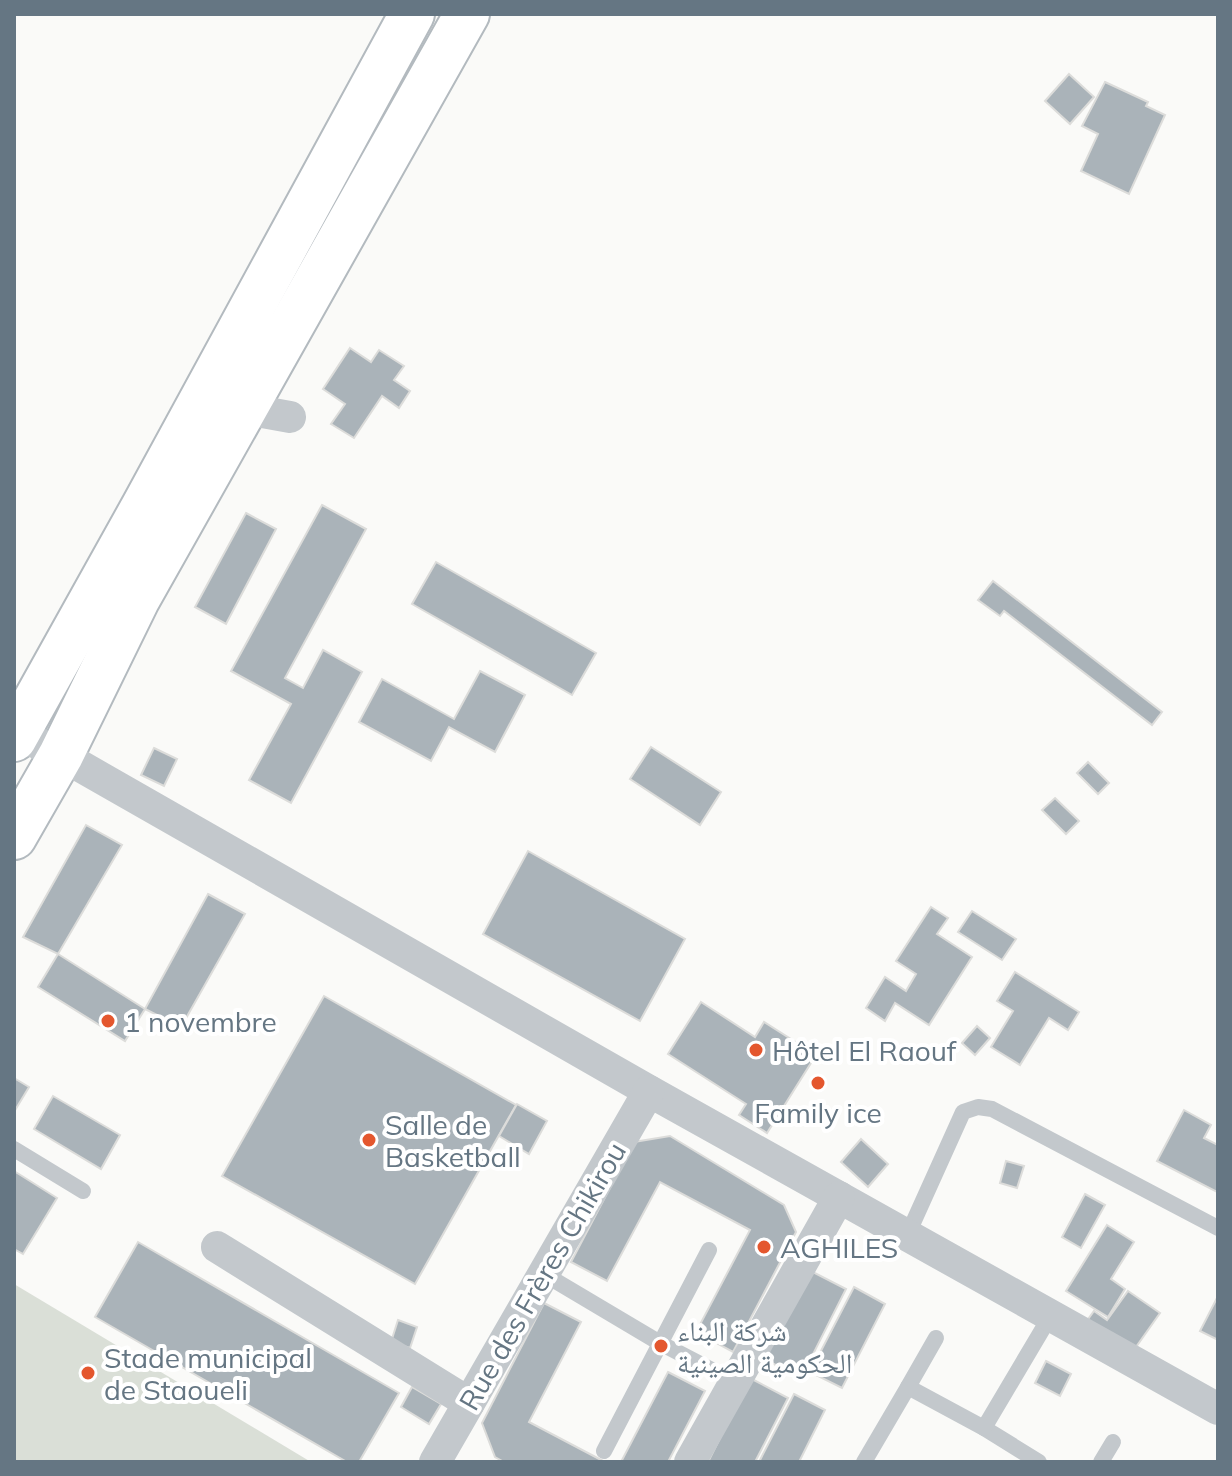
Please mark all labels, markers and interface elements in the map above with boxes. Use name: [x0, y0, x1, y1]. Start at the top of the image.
place label: 1 novembre: [124, 1004, 277, 1039]
marker: 1 novembre: [99, 1012, 117, 1030]
place label: Hôtel El Raouf: [772, 1033, 957, 1068]
marker: Hôtel El Raouf: [747, 1041, 765, 1059]
marker: Family ice: [809, 1074, 827, 1092]
place label: Family ice: [754, 1095, 882, 1130]
place label: Salle de Basketball: [385, 1107, 521, 1174]
marker: Salle de Basketball: [360, 1131, 378, 1149]
street label: Rue des Frères Chikirou: [451, 1136, 633, 1416]
place label: AGHILES: [780, 1230, 898, 1265]
marker: AGHILES: [755, 1238, 773, 1256]
place label: شركة البناء الحكومية الصينية: [677, 1313, 852, 1380]
marker: شركة البناء الحكومية الصينية: [652, 1337, 670, 1355]
place label: Stade municipal de Staoueli: [104, 1340, 312, 1407]
marker: Stade municipal de Staoueli: [79, 1364, 97, 1382]

